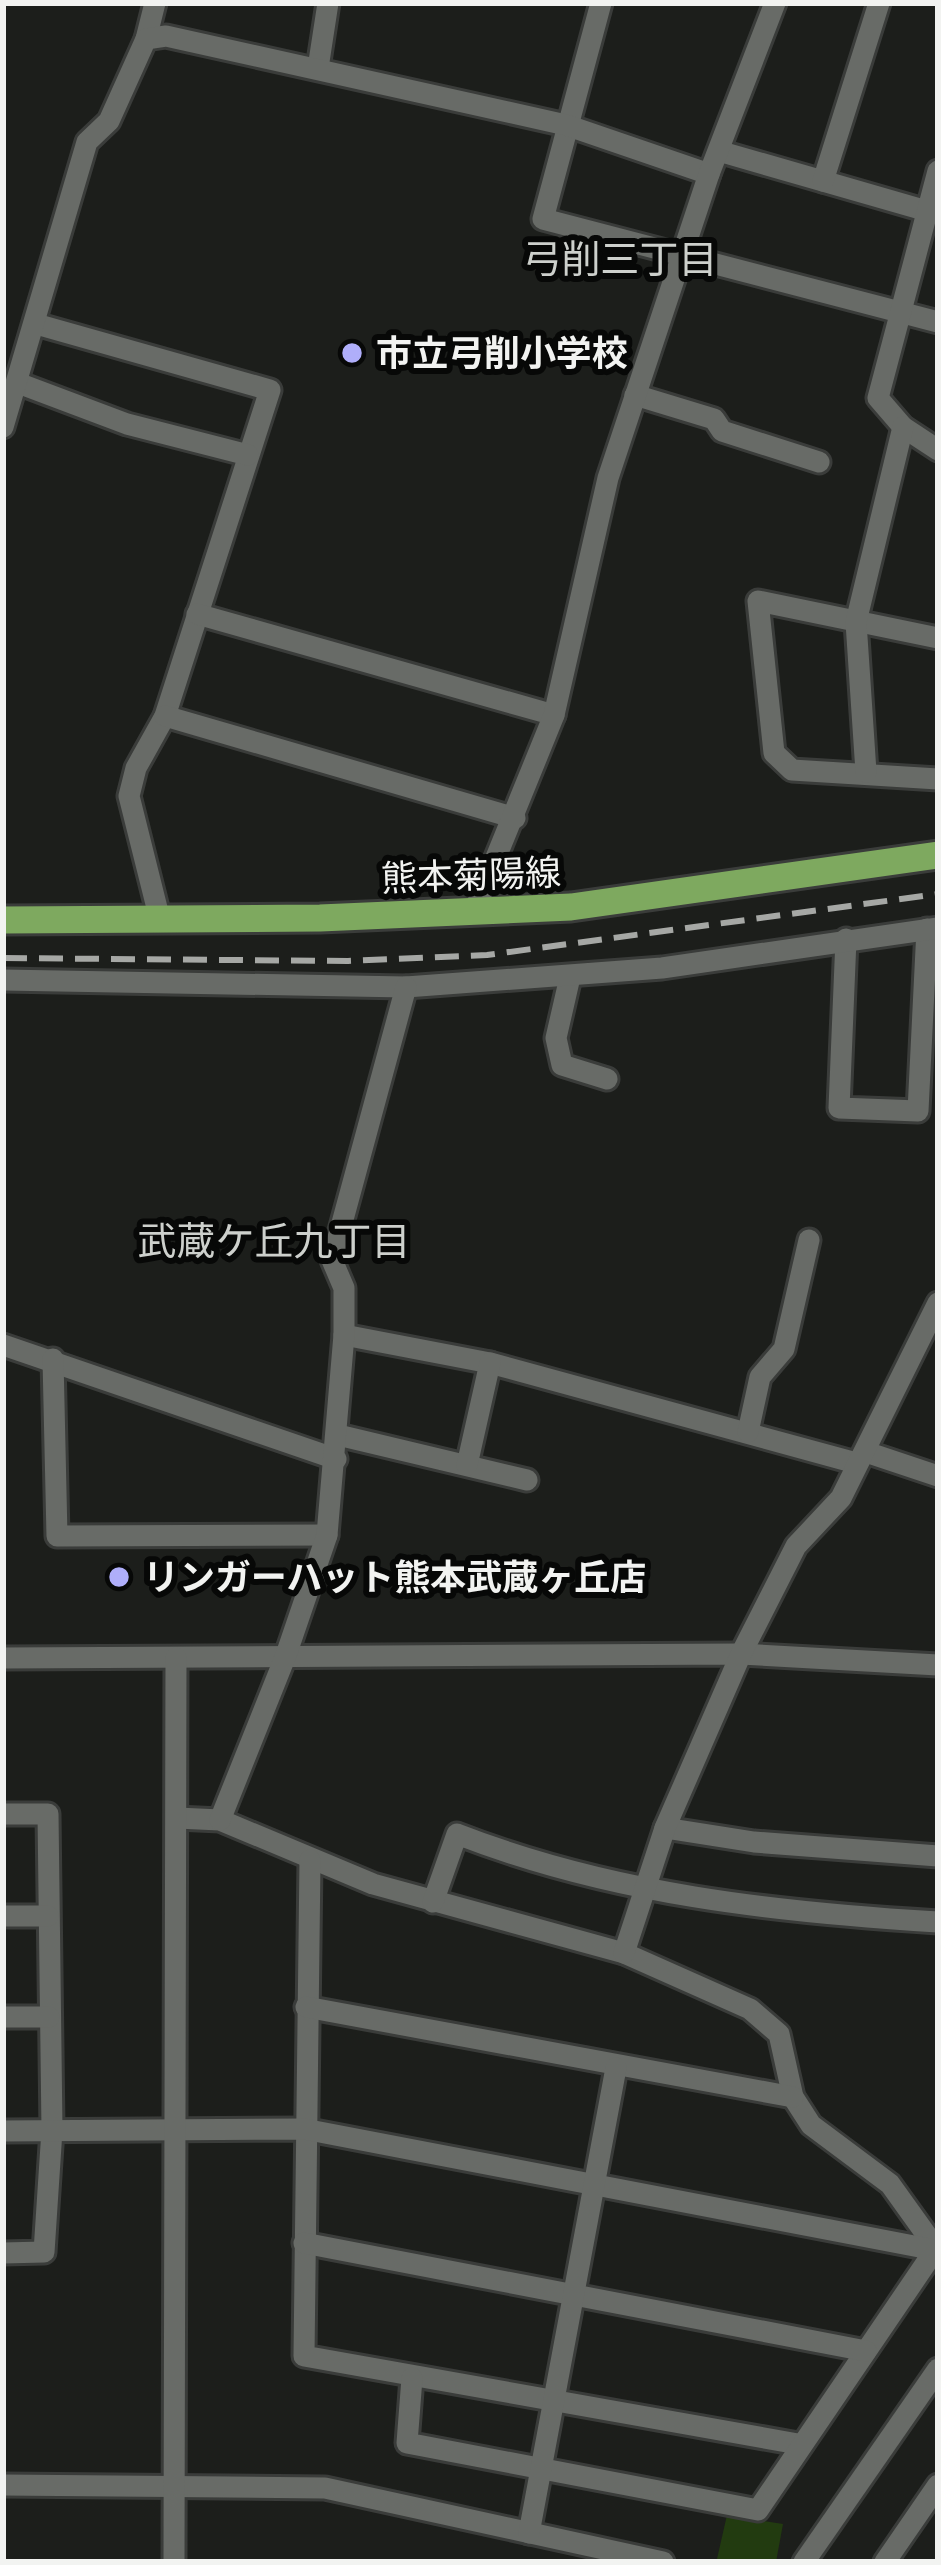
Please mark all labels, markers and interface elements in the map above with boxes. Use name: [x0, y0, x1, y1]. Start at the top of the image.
district label: 弓削三丁目: [522, 235, 718, 282]
place label: 市立弓削小学校: [376, 331, 628, 374]
marker: 市立弓削小学校: [339, 340, 365, 366]
street label: 熊本菊陽線: [380, 850, 562, 899]
district label: 武蔵ケ丘九丁目: [137, 1217, 411, 1264]
place label: リンガーハット熊本武蔵ヶ丘店: [143, 1555, 646, 1598]
marker: リンガーハット熊本武蔵ヶ丘店: [106, 1564, 132, 1590]

